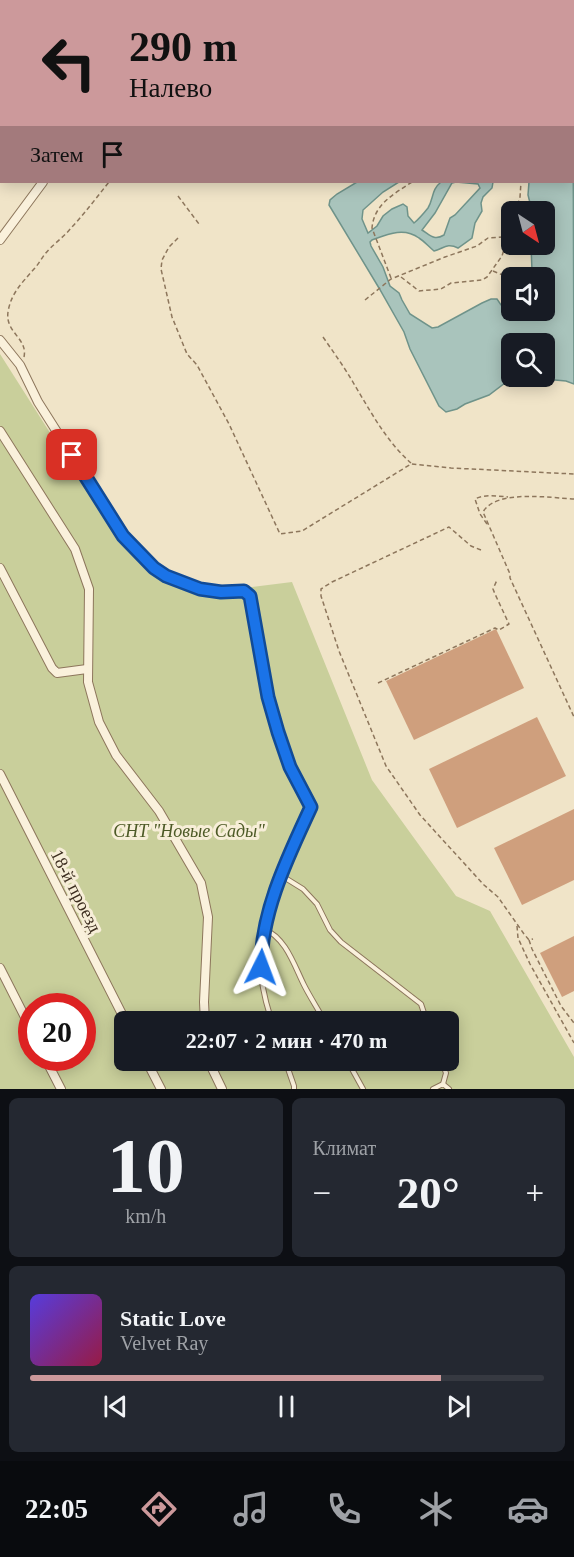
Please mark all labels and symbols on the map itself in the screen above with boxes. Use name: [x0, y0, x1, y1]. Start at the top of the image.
north arrow: [501, 201, 555, 255]
pin: [46, 429, 97, 480]
park label: СНТ "Новые Сады": [113, 821, 265, 841]
street label: 18-й проезд: [47, 846, 105, 936]
position arrow: [229, 935, 293, 999]
speed limit sign: 20: [18, 993, 96, 1071]

